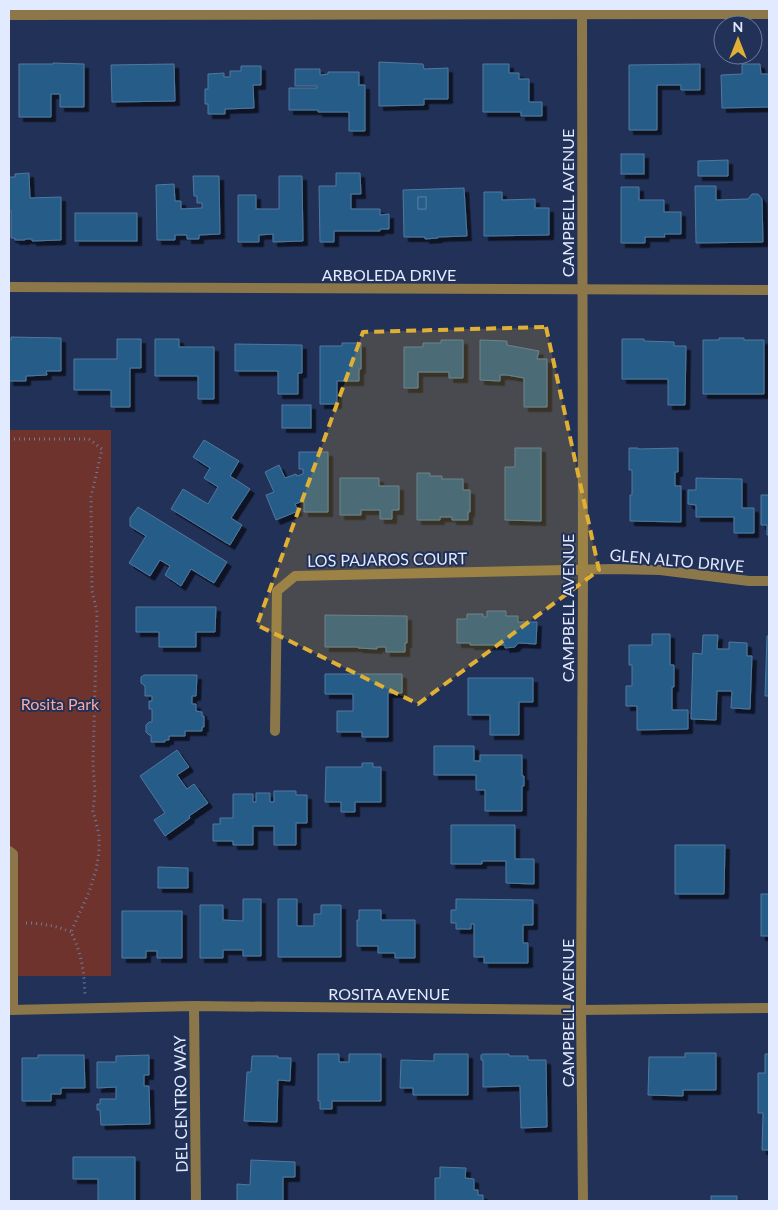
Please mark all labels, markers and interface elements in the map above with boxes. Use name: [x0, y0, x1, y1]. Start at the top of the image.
north arrow: [713, 15, 763, 65]
text: N: [733, 18, 743, 35]
street label: CAMPBELL AVENUE: [558, 129, 577, 277]
street label: ARBOLEDA DRIVE: [322, 265, 456, 284]
street label: CAMPBELL AVENUE: [558, 534, 577, 682]
street label: GLEN ALTO DRIVE: [609, 545, 745, 575]
street label: LOS PAJAROS COURT: [307, 548, 468, 570]
park label: Rosita Park: [21, 694, 100, 713]
street label: CAMPBELL AVENUE: [558, 939, 577, 1087]
street label: ROSITA AVENUE: [328, 984, 450, 1003]
street label: DEL CENTRO WAY: [169, 1035, 191, 1173]

